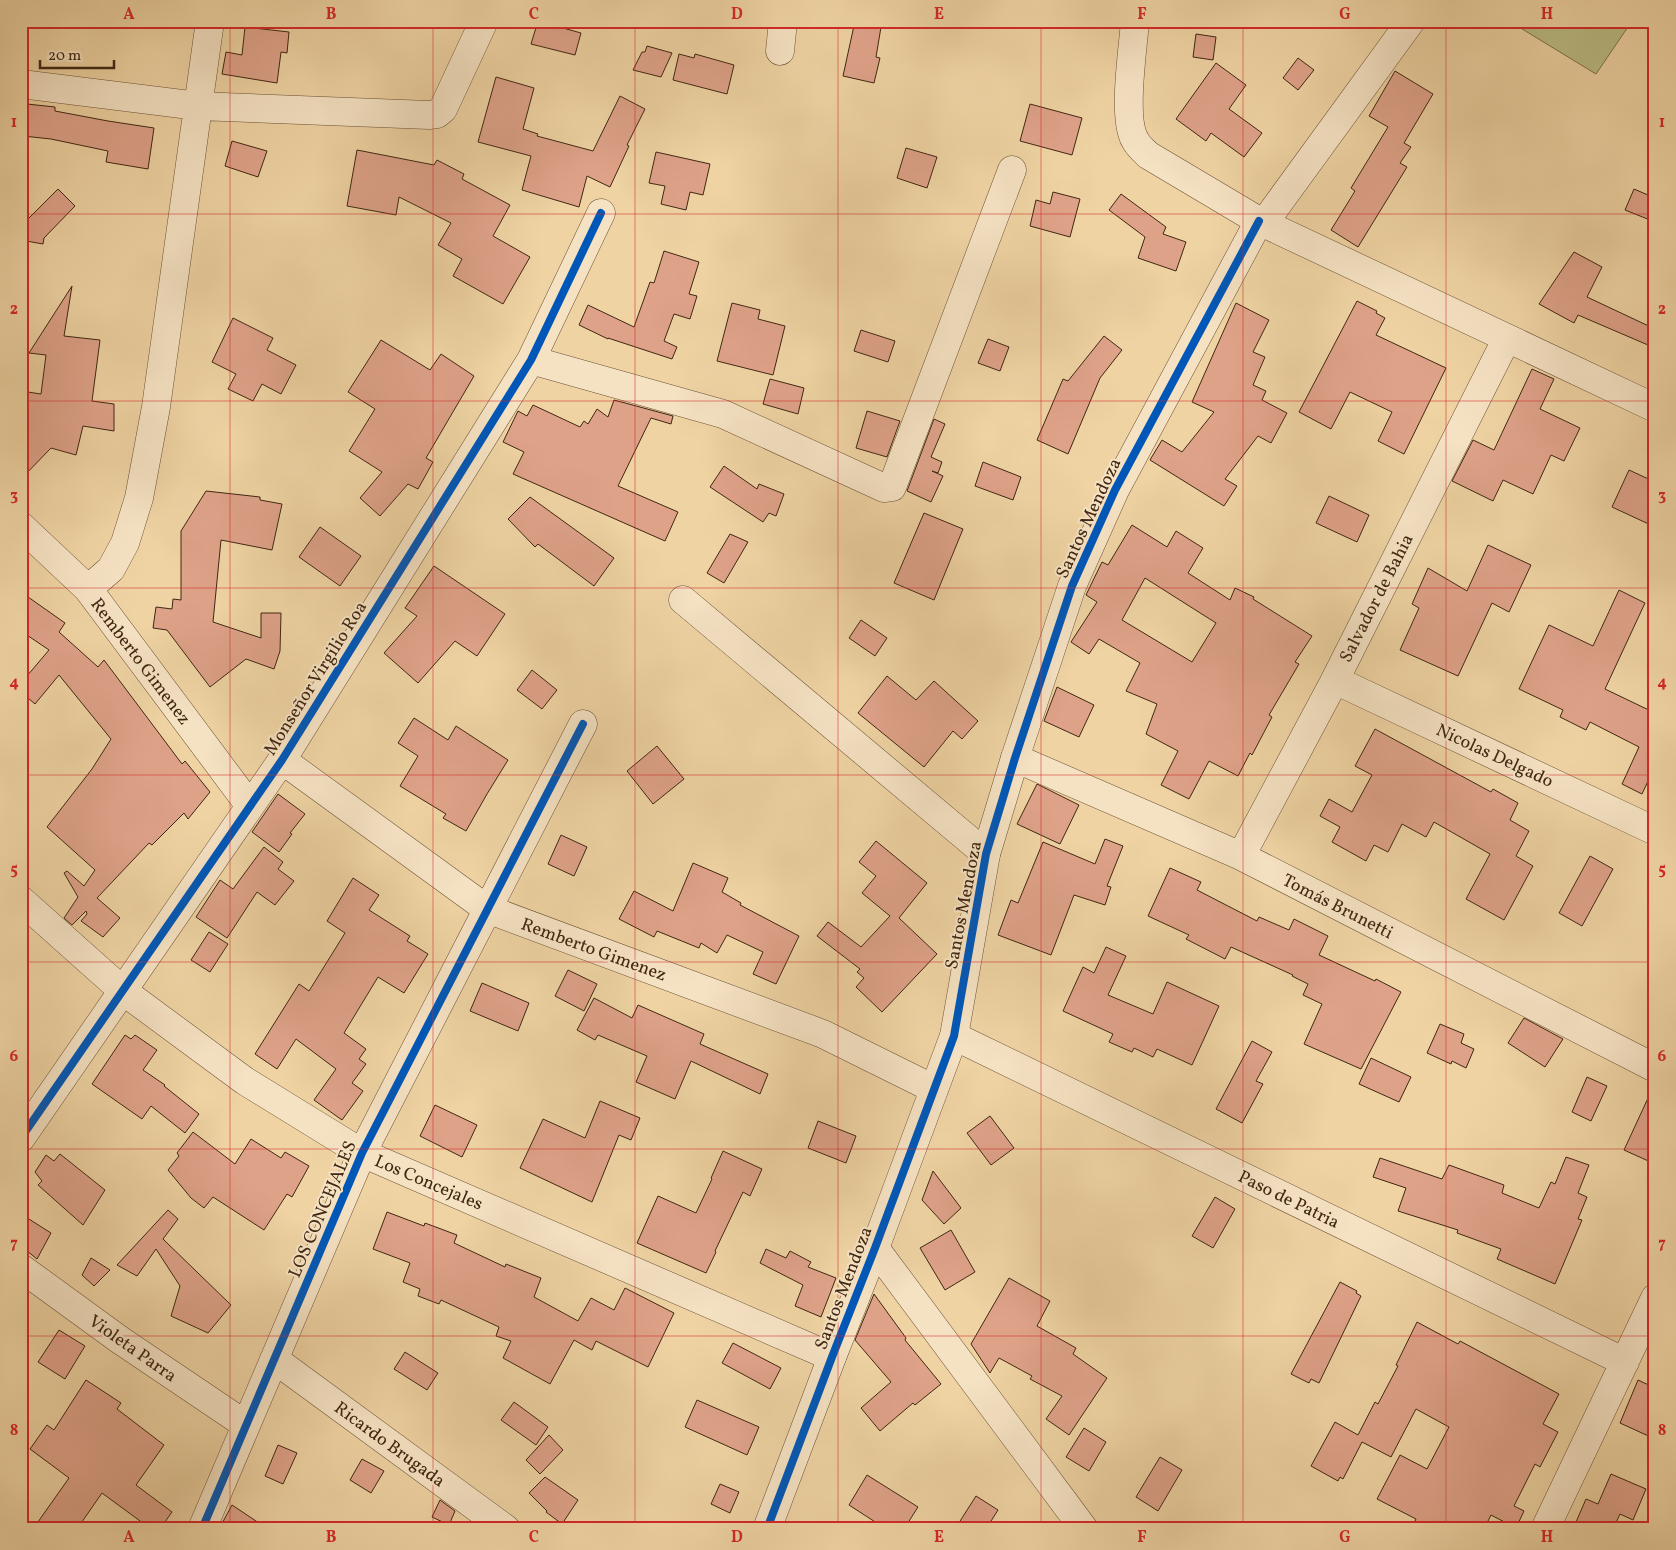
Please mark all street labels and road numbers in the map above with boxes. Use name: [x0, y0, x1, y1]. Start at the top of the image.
street label: Santos Mendoza: [1051, 454, 1128, 583]
street label: Salvador de Bahia: [1334, 530, 1421, 667]
street label: Remberto Gimenez: [84, 593, 196, 731]
street label: Monseñor Virgilio Roa: [259, 597, 374, 761]
street label: Nicolas Delgado: [1432, 718, 1557, 794]
street label: Santos Mendoza: [940, 839, 989, 972]
street label: Tomás Brunetti: [1278, 869, 1397, 946]
street label: Remberto Gimenez: [517, 913, 670, 988]
street label: LOS CONCEJALES: [283, 1137, 364, 1282]
street label: Los Concejales: [370, 1149, 486, 1217]
street label: Paso de Patria: [1233, 1165, 1343, 1236]
street label: Santos Mendoza: [809, 1223, 879, 1354]
street label: Violeta Parra: [83, 1310, 181, 1389]
street label: Ricardo Brugada: [328, 1396, 450, 1494]

